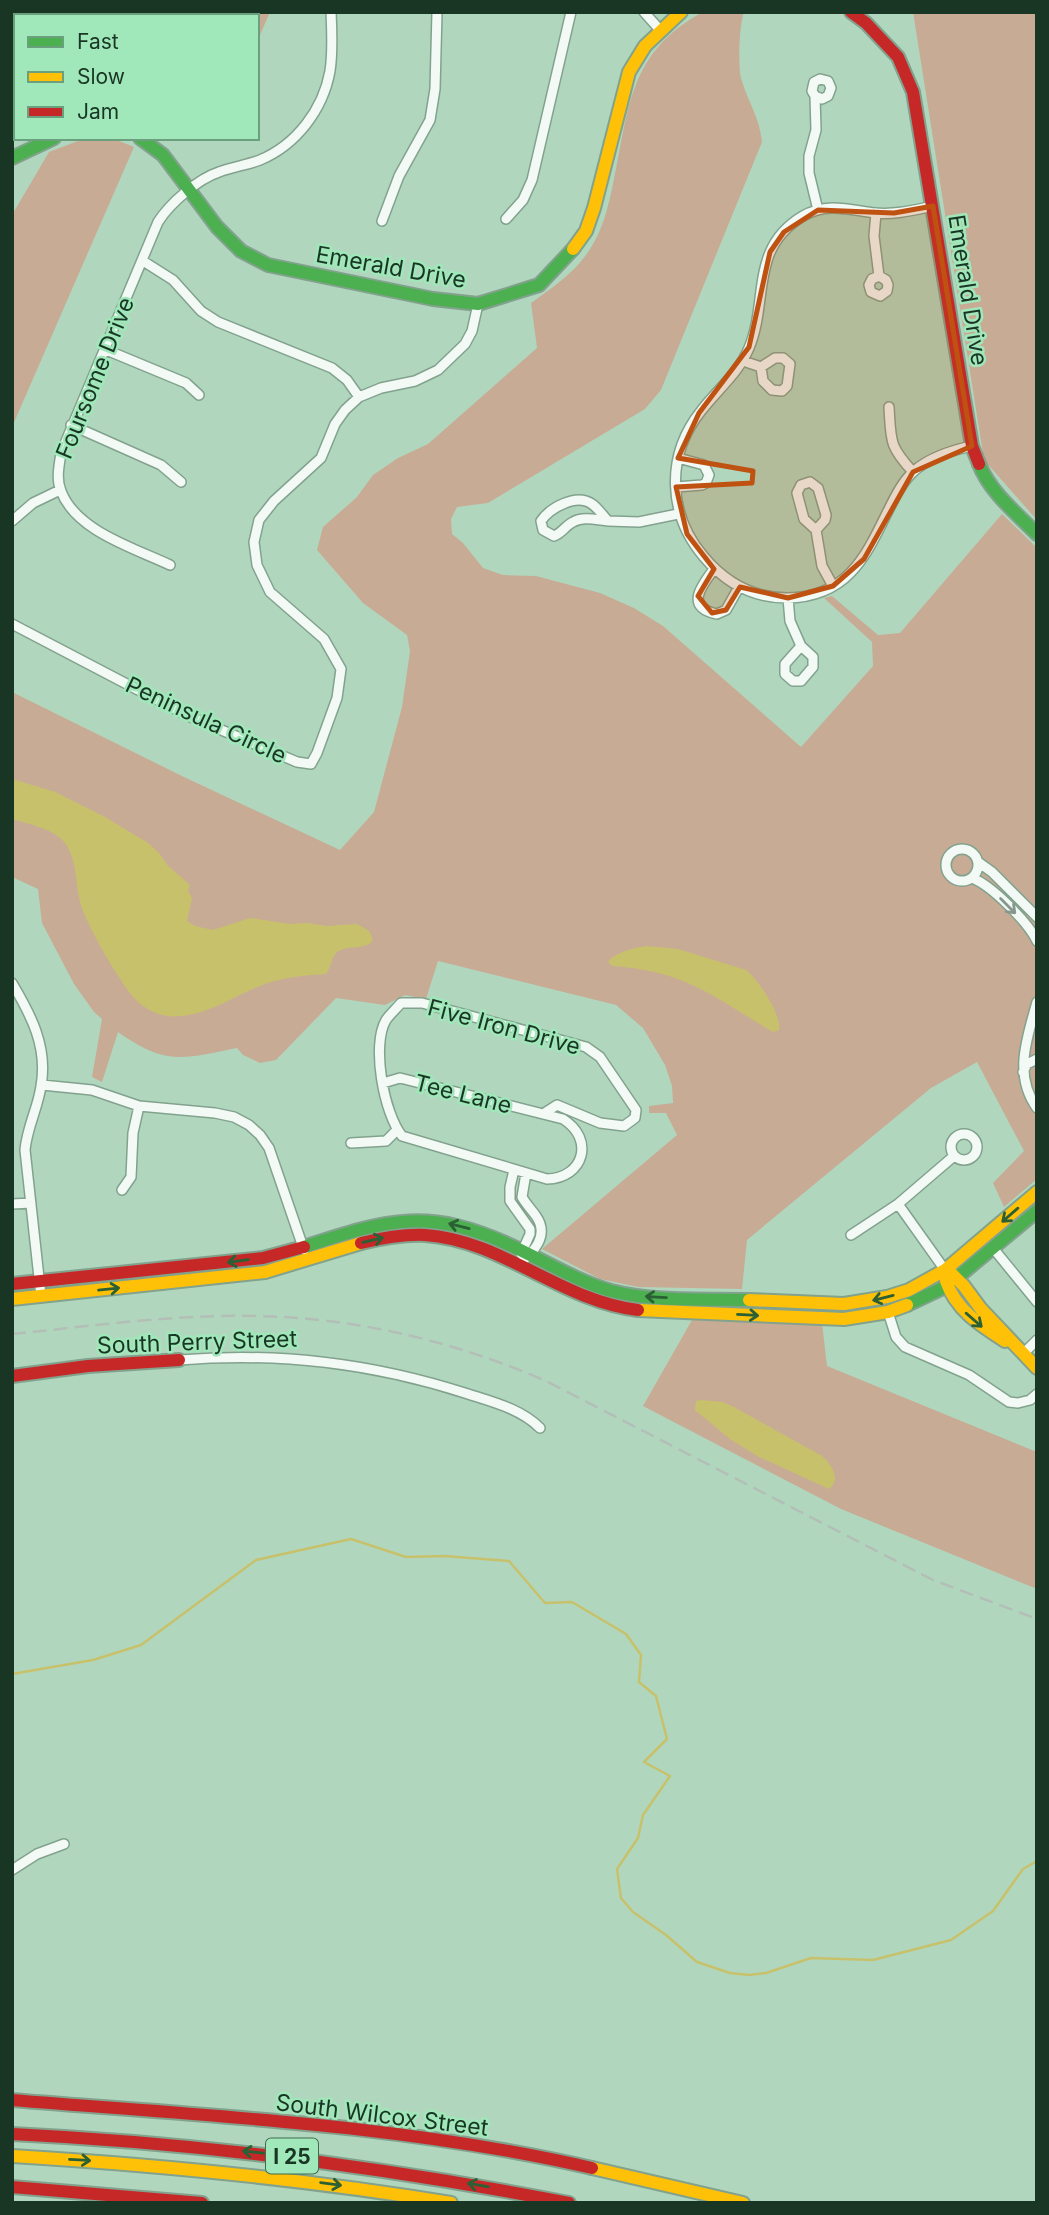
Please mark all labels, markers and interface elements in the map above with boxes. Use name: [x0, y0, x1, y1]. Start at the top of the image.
legend: [14, 14, 259, 140]
text: Fast: [77, 29, 119, 54]
text: Slow: [77, 64, 125, 89]
text: Jam: [77, 99, 119, 124]
street label: Emerald Drive: [942, 213, 994, 367]
street label: Emerald Drive: [314, 240, 468, 294]
street label: Foursome Drive: [50, 293, 140, 463]
street label: Peninsula Circle: [121, 671, 291, 769]
one-way arrow: [999, 897, 1016, 914]
street label: Five Iron Drive: [425, 993, 583, 1061]
street label: Tee Lane: [411, 1068, 515, 1120]
one-way arrow: [1002, 1207, 1020, 1223]
one-way arrow: [448, 1219, 471, 1232]
one-way arrow: [361, 1232, 384, 1246]
one-way arrow: [227, 1254, 249, 1267]
one-way arrow: [97, 1282, 120, 1295]
one-way arrow: [645, 1290, 668, 1303]
one-way arrow: [872, 1292, 895, 1305]
one-way arrow: [737, 1308, 760, 1321]
one-way arrow: [964, 1312, 982, 1328]
street label: South Perry Street: [97, 1325, 298, 1359]
street label: South Wilcox Street: [274, 2088, 490, 2142]
road number: I 25: [266, 2138, 318, 2174]
one-way arrow: [242, 2145, 265, 2158]
one-way arrow: [69, 2153, 92, 2166]
one-way arrow: [319, 2178, 342, 2191]
one-way arrow: [467, 2178, 490, 2191]

